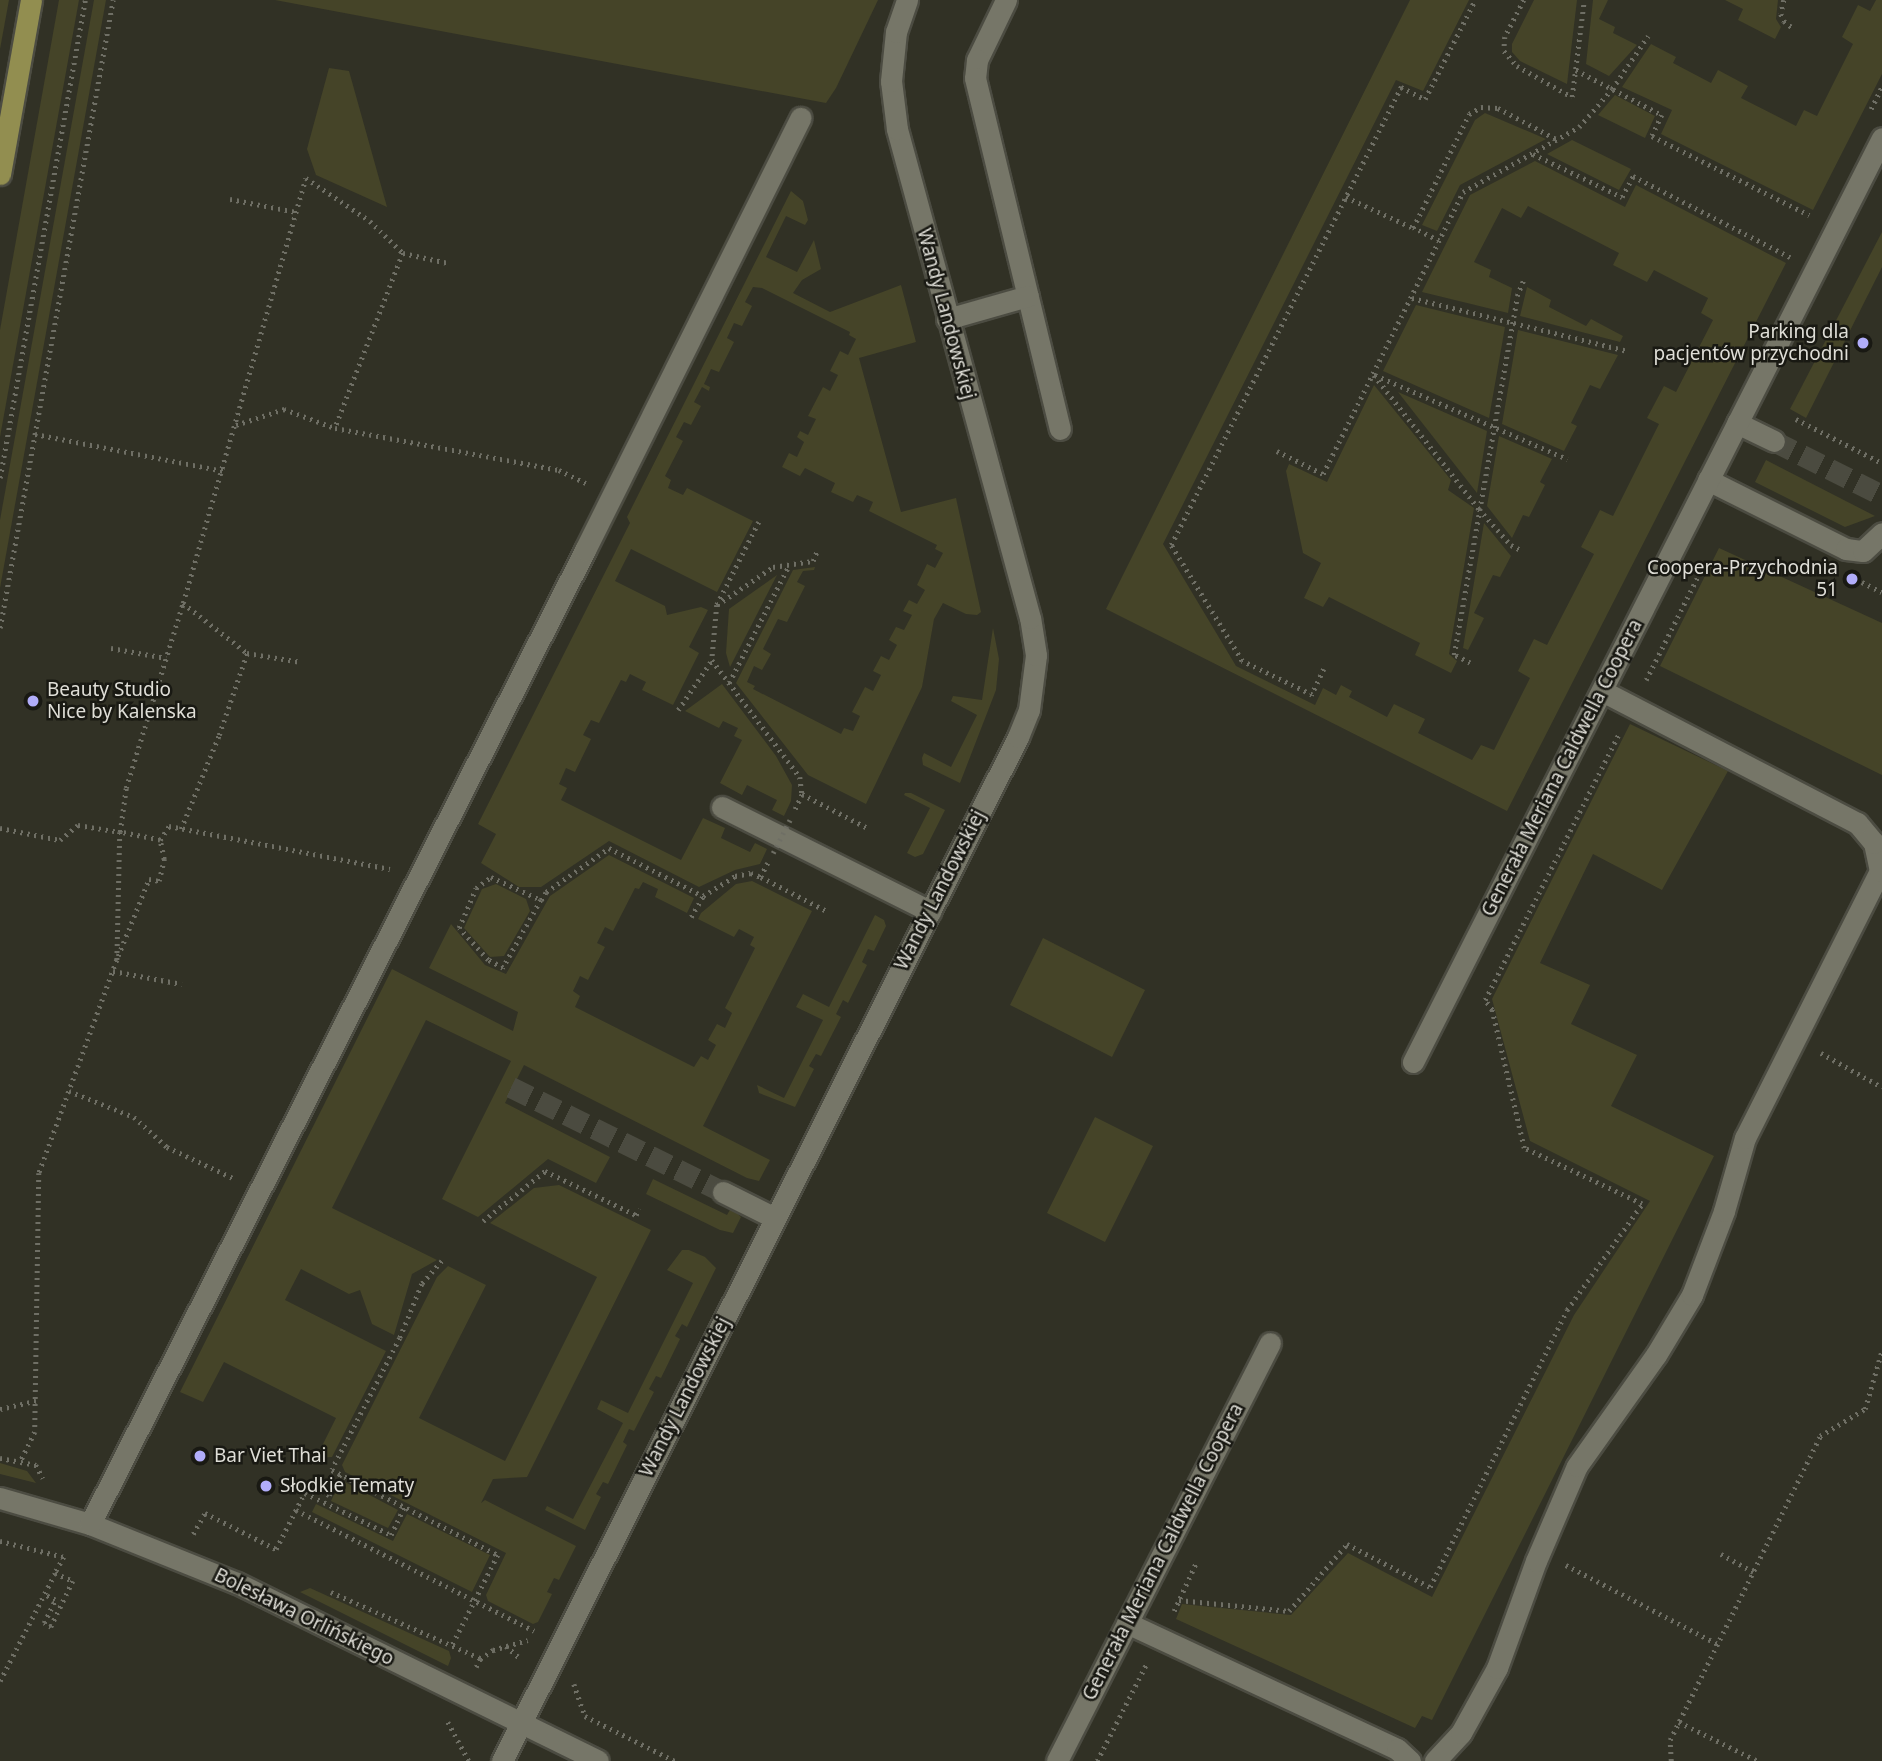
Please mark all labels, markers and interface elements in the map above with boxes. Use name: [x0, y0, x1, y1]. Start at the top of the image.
street label: Wandy Landowskiej: [912, 226, 980, 402]
place label: Parking dla pacjentów przychodni: [1653, 321, 1849, 365]
marker: Parking dla pacjentów przychodni: [1855, 335, 1871, 351]
place label: Coopera-Przychodnia 51: [1647, 557, 1838, 601]
marker: Coopera-Przychodnia 51: [1844, 571, 1860, 587]
street label: Generała Meriana Caldwella Coopera: [1477, 616, 1647, 920]
place label: Beauty Studio Nice by Kalenska: [47, 679, 197, 723]
marker: Beauty Studio Nice by Kalenska: [25, 693, 41, 709]
street label: Wandy Landowskiej: [890, 806, 990, 974]
street label: Wandy Landowskiej: [635, 1313, 735, 1481]
street label: Generała Meriana Caldwella Coopera: [1078, 1400, 1248, 1704]
place label: Bar Viet Thai: [214, 1445, 326, 1467]
marker: Bar Viet Thai: [192, 1448, 208, 1464]
place label: Słodkie Tematy: [280, 1475, 414, 1497]
marker: Słodkie Tematy: [258, 1478, 274, 1494]
street label: Bolesława Orlińskiego: [211, 1564, 397, 1670]

